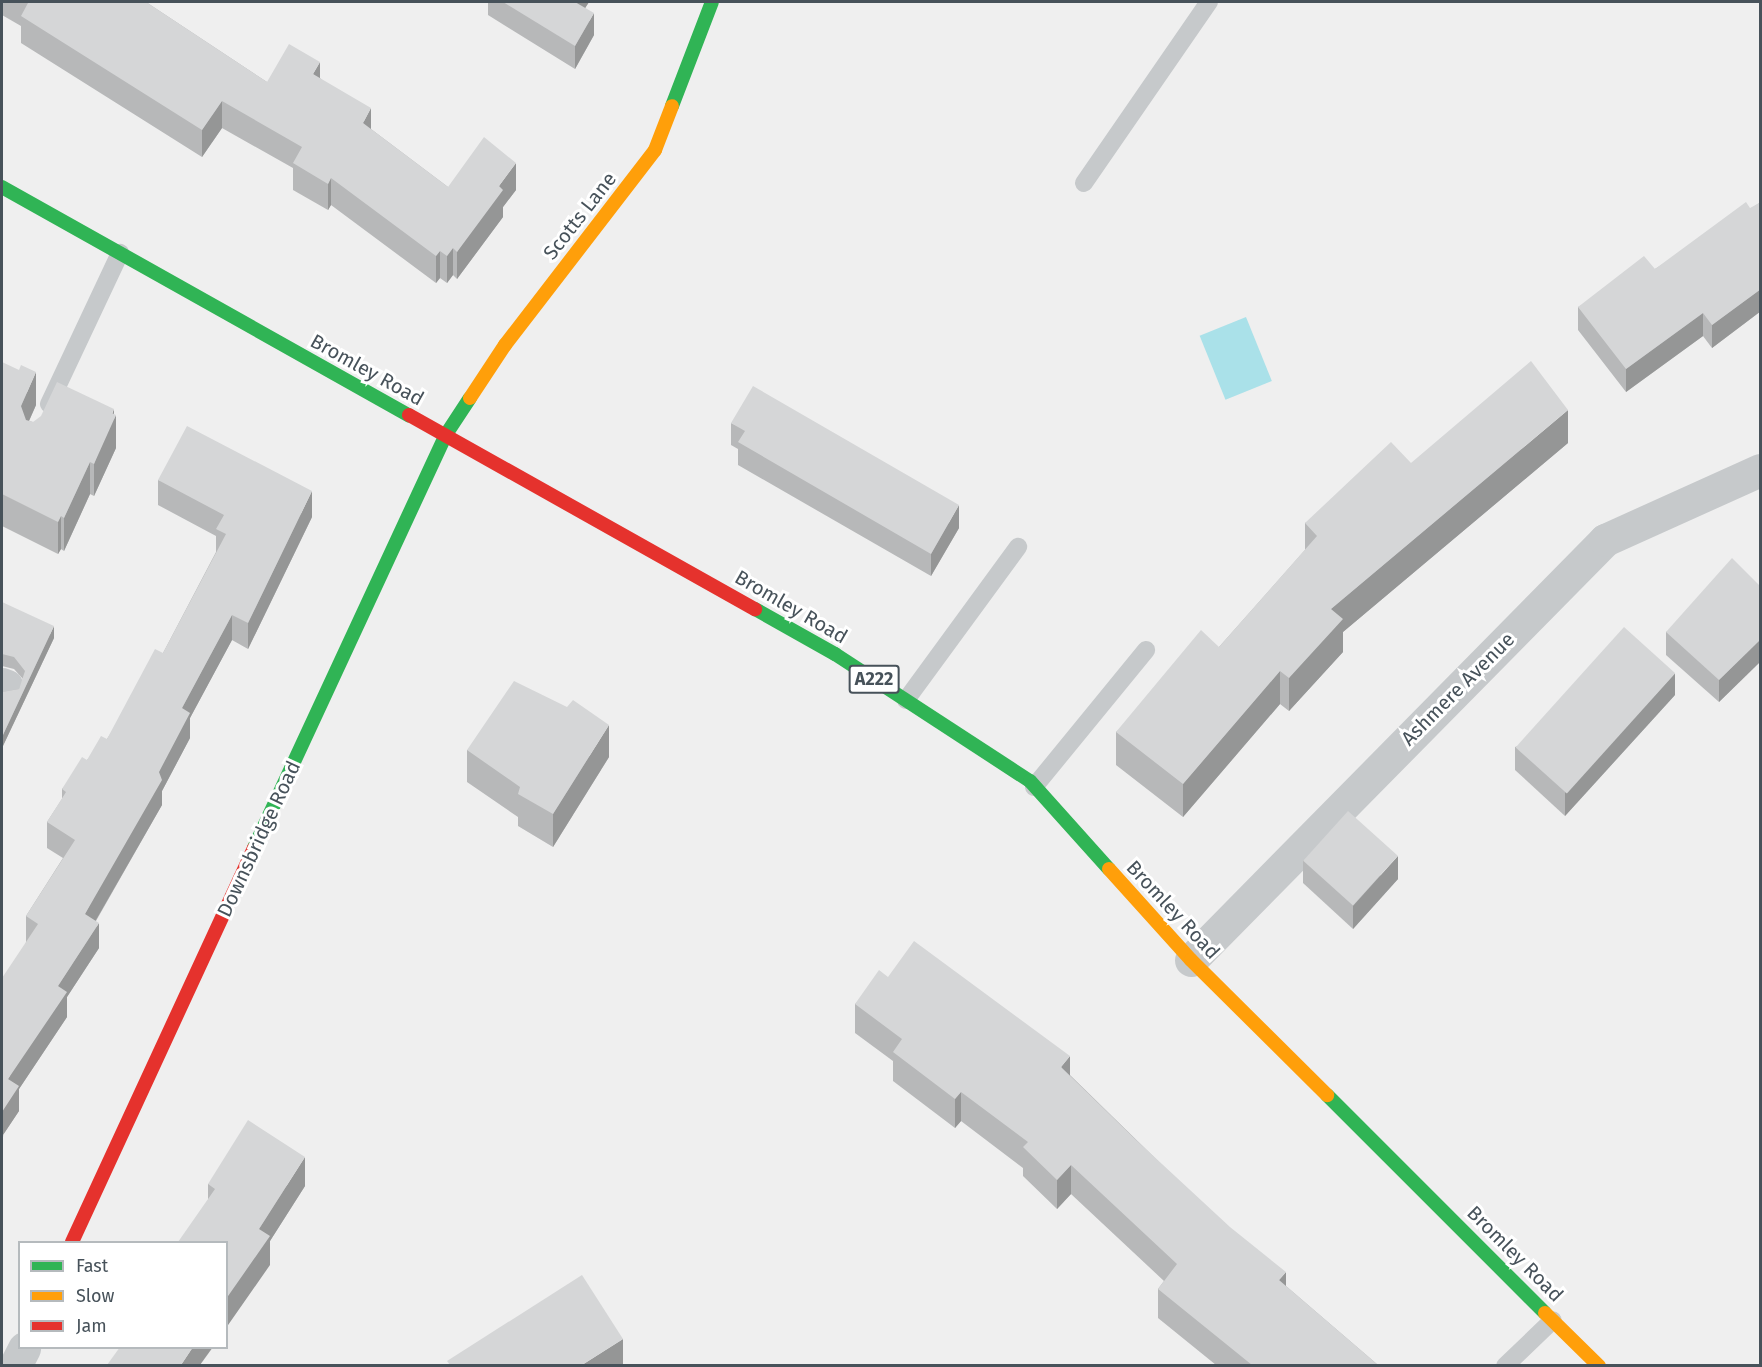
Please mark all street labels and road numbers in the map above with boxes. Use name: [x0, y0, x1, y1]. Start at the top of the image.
street label: Scotts Lane: [539, 168, 621, 264]
street label: Bromley Road: [306, 329, 428, 411]
street label: Bromley Road: [730, 565, 852, 649]
street label: Ashmere Avenue: [1396, 627, 1520, 751]
road number: A222: [848, 664, 900, 694]
street label: Downsbridge Road: [212, 757, 306, 921]
street label: Bromley Road: [1121, 856, 1225, 964]
street label: Bromley Road: [1462, 1201, 1568, 1307]

